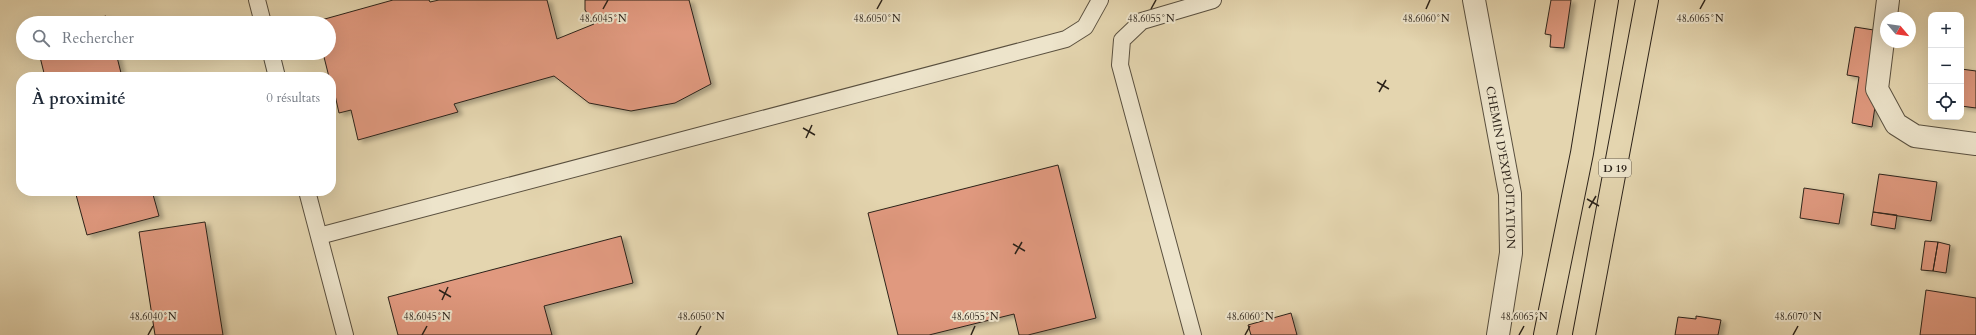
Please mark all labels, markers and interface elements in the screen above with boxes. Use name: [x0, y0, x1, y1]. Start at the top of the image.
text: 48.6045°N: [580, 12, 627, 26]
text: 48.6050°N: [854, 12, 901, 26]
text: 48.6055°N: [1128, 12, 1175, 26]
text: 48.6060°N: [1403, 12, 1450, 26]
text: 48.6065°N: [1677, 12, 1724, 26]
north arrow: [1880, 12, 1916, 48]
map controls: [1928, 12, 1964, 120]
button: +: [1928, 12, 1964, 48]
search box: [16, 16, 336, 60]
icon: search: [30, 27, 52, 49]
text: Rechercher: [62, 28, 134, 48]
button: −: [1928, 48, 1964, 84]
button: locate: [1928, 84, 1964, 120]
street label: CHEMIN D'EXPLOITATION: [1482, 85, 1519, 250]
text: À proximité: [32, 87, 126, 110]
text: 0 résultats: [266, 89, 320, 107]
road number: D 19: [1599, 159, 1631, 177]
text: 48.6040°N: [130, 310, 177, 324]
text: 48.6045°N: [404, 310, 451, 324]
text: 48.6050°N: [678, 310, 725, 324]
text: 48.6055°N: [952, 310, 999, 324]
text: 48.6060°N: [1227, 310, 1274, 324]
text: 48.6065°N: [1501, 310, 1548, 324]
text: 48.6070°N: [1775, 310, 1822, 324]

